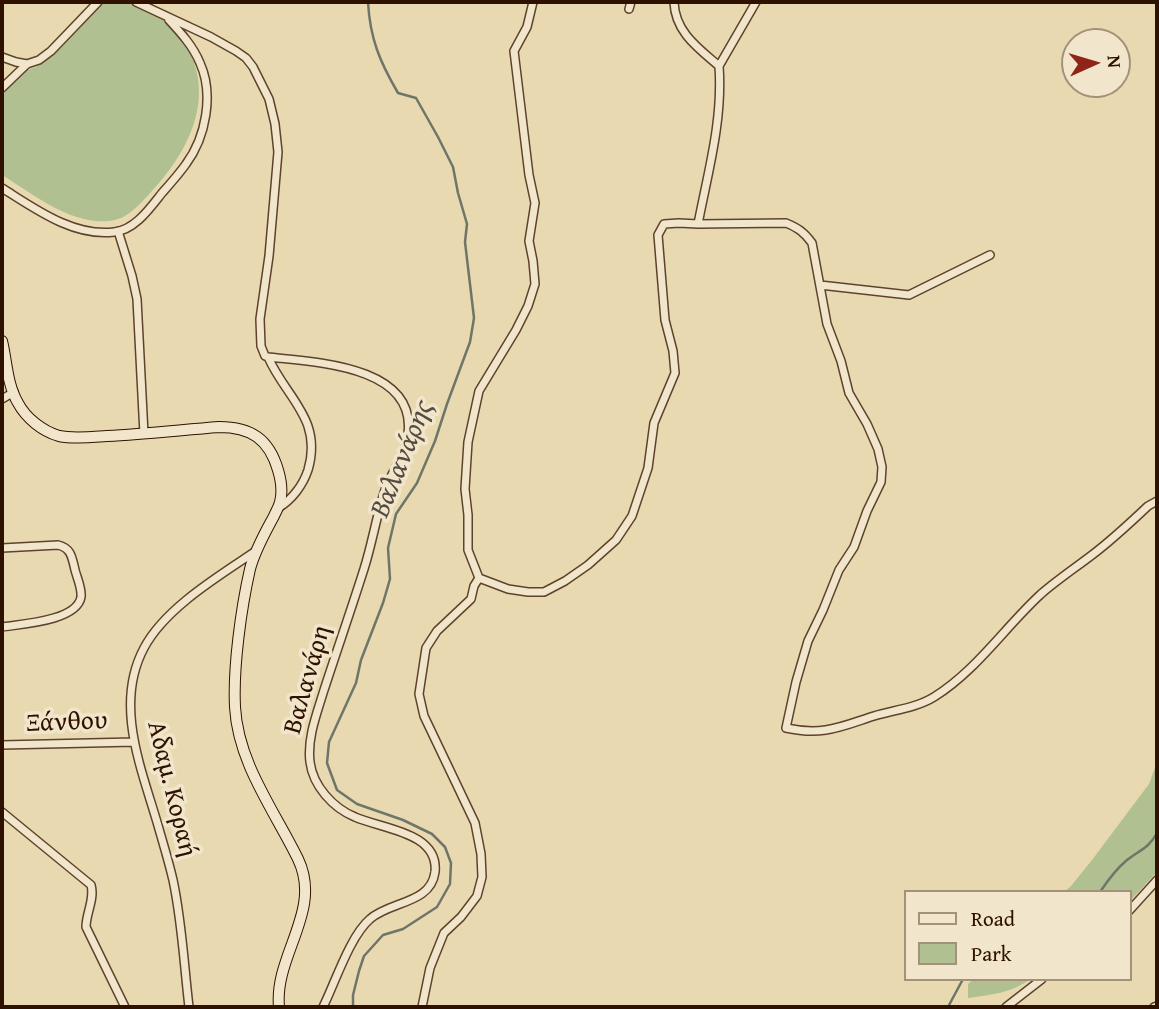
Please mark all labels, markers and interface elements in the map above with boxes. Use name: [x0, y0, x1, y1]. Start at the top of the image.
north arrow: [1061, 28, 1131, 98]
text: N: [1101, 54, 1129, 69]
water label: Βαλανάρης: [364, 395, 442, 523]
street label: Βαλανάρη: [278, 622, 338, 738]
street label: Ξάνθου: [26, 706, 108, 740]
street label: Αδαμ. Κοραή: [139, 718, 203, 860]
legend: [904, 890, 1131, 981]
text: Road: [971, 903, 1015, 934]
text: Park: [971, 938, 1012, 969]

